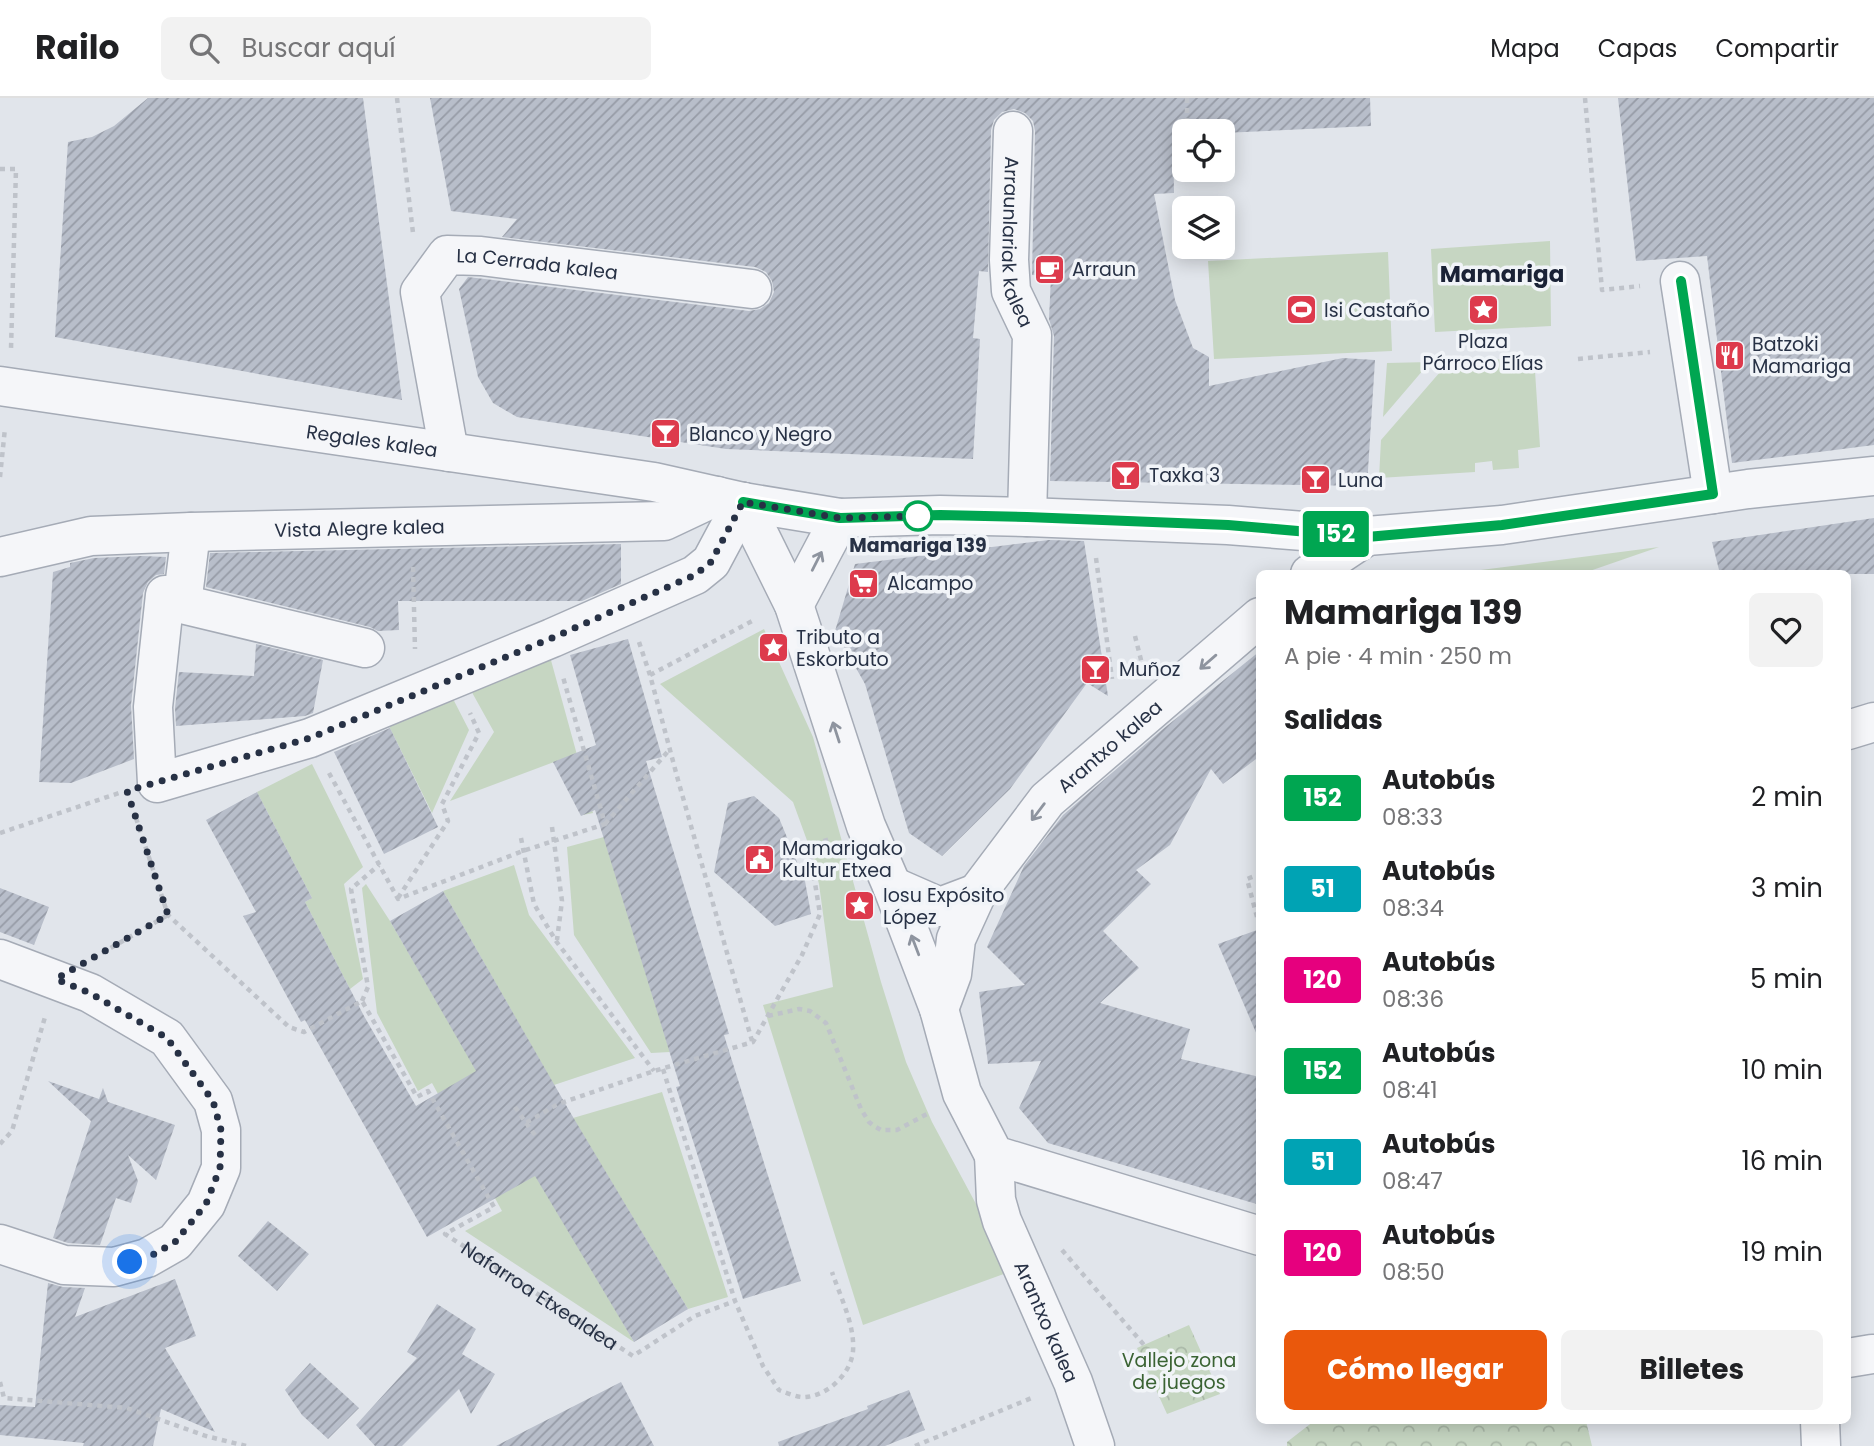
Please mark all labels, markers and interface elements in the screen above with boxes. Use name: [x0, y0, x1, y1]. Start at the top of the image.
search box: [161, 17, 651, 80]
text: Railo: [35, 24, 119, 71]
icon: search: [185, 29, 223, 67]
text: Buscar aquí: [241, 30, 396, 66]
text: Mapa: [1490, 32, 1560, 65]
text: Capas: [1598, 32, 1677, 65]
text: Compartir: [1715, 32, 1839, 65]
map controls: [1172, 119, 1235, 259]
button: locate: [1172, 119, 1235, 182]
street label: Arraunlariak kalea: [995, 156, 1039, 332]
button: layers: [1172, 196, 1235, 259]
street label: La Cerrada kalea: [456, 242, 619, 287]
cafe icon: Arraun: [1032, 252, 1066, 286]
place label: Arraun: [1072, 256, 1136, 283]
district label: Mamariga: [1440, 258, 1564, 290]
sports icon: Isi Castaño: [1284, 293, 1318, 327]
place icon: Plaza Párroco Elías: [1466, 293, 1500, 327]
place label: Isi Castaño: [1324, 297, 1430, 324]
place label: Plaza Párroco Elías: [1423, 328, 1543, 377]
place label: Batzoki Mamariga: [1752, 331, 1851, 380]
restaurant icon: Batzoki Mamariga: [1712, 338, 1746, 372]
bar icon: Blanco y Negro: [649, 417, 683, 451]
street label: Regales kalea: [304, 418, 439, 464]
place label: Blanco y Negro: [689, 421, 832, 448]
bar icon: Taxka 3: [1109, 458, 1143, 492]
place label: Taxka 3: [1149, 462, 1220, 489]
bar icon: Luna: [1298, 463, 1332, 497]
place label: Luna: [1338, 467, 1383, 494]
marker: Mamariga 139: [903, 501, 933, 531]
line badge: 152: [1296, 511, 1376, 557]
street label: Vista Alegre kalea: [274, 513, 445, 544]
text: 152: [1317, 517, 1355, 550]
place label: Mamariga 139: [849, 532, 987, 559]
one-way arrow: [810, 552, 824, 572]
supermarket icon: Alcampo: [847, 566, 881, 600]
place label: Alcampo: [887, 570, 973, 597]
text: Mamariga 139: [1284, 589, 1522, 636]
button: heart: [1749, 593, 1823, 667]
place label: Tributo a Eskorbuto: [796, 624, 889, 673]
place icon: Tributo a Eskorbuto: [756, 631, 790, 665]
text: A pie · 4 min · 250 m: [1284, 640, 1512, 672]
bar icon: Muñoz: [1079, 652, 1113, 686]
one-way arrow: [1200, 654, 1218, 670]
place label: Muñoz: [1119, 656, 1180, 683]
street label: Arantxo kalea: [1052, 694, 1168, 799]
text: Salidas: [1284, 702, 1383, 738]
one-way arrow: [828, 721, 841, 743]
text: Autobús: [1382, 762, 1496, 798]
text: 2 min: [1751, 779, 1823, 815]
text: 152: [1303, 781, 1342, 814]
text: 08:33: [1382, 801, 1443, 833]
one-way arrow: [1031, 803, 1046, 821]
place label: Mamarigako Kultur Etxea: [782, 835, 903, 884]
public building icon: Mamarigako Kultur Etxea: [742, 842, 776, 876]
text: Autobús: [1382, 853, 1496, 889]
text: 3 min: [1751, 870, 1823, 906]
text: 51: [1310, 872, 1335, 905]
place label: Iosu Expósito López: [883, 882, 1005, 931]
place icon: Iosu Expósito López: [843, 889, 877, 923]
text: 08:34: [1382, 892, 1444, 924]
one-way arrow: [907, 935, 920, 957]
text: Autobús: [1382, 944, 1496, 980]
text: 5 min: [1750, 961, 1823, 997]
text: 120: [1303, 963, 1342, 996]
text: 08:36: [1382, 983, 1444, 1015]
text: Autobús: [1382, 1035, 1496, 1071]
text: 10 min: [1742, 1052, 1823, 1088]
text: 152: [1303, 1054, 1342, 1087]
text: 08:41: [1382, 1074, 1438, 1106]
text: Autobús: [1382, 1126, 1496, 1162]
text: 16 min: [1741, 1143, 1823, 1179]
text: 51: [1310, 1145, 1335, 1178]
text: 08:47: [1382, 1165, 1443, 1197]
text: Autobús: [1382, 1217, 1496, 1253]
text: 19 min: [1742, 1234, 1823, 1270]
street label: Nafarroa Etxealdea: [456, 1235, 623, 1357]
text: 120: [1303, 1236, 1342, 1269]
your location: [112, 1244, 147, 1279]
text: 08:50: [1382, 1256, 1445, 1288]
street label: Arantxo kalea: [1007, 1257, 1085, 1387]
button: Cómo llegar: [1284, 1330, 1547, 1410]
button: Billetes: [1561, 1330, 1823, 1410]
park label: Vallejo zona de juegos: [1122, 1347, 1236, 1396]

